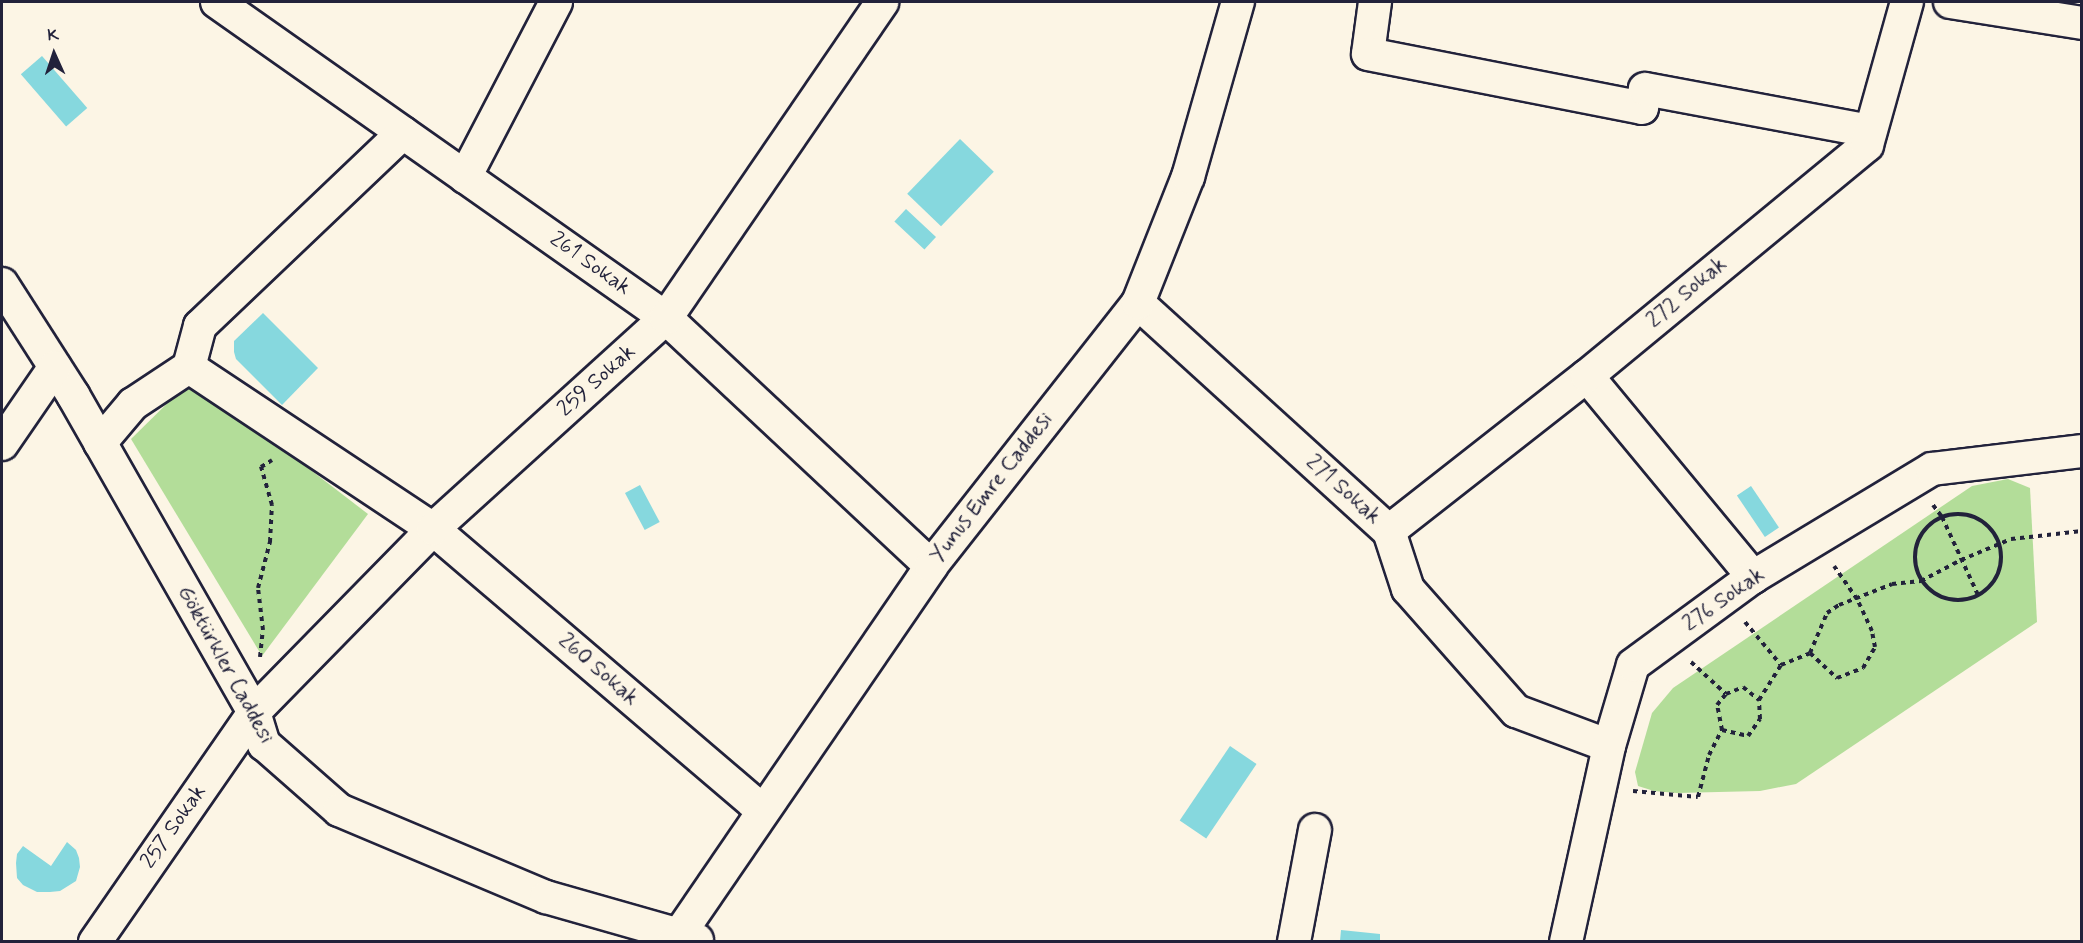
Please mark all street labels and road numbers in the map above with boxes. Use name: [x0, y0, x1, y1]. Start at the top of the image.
street label: 261 Sokak: [544, 226, 636, 302]
street label: 272 Sokak: [1642, 252, 1732, 334]
street label: 259 Sokak: [553, 339, 641, 423]
street label: Yunus Emre Caddesi: [923, 405, 1061, 571]
street label: 271 Sokak: [1300, 449, 1386, 531]
street label: 276 Sokak: [1678, 562, 1770, 638]
street label: Göktürkler Caddesi: [170, 580, 280, 750]
street label: 260 Sokak: [552, 628, 644, 712]
street label: 257 Sokak: [136, 780, 212, 874]

